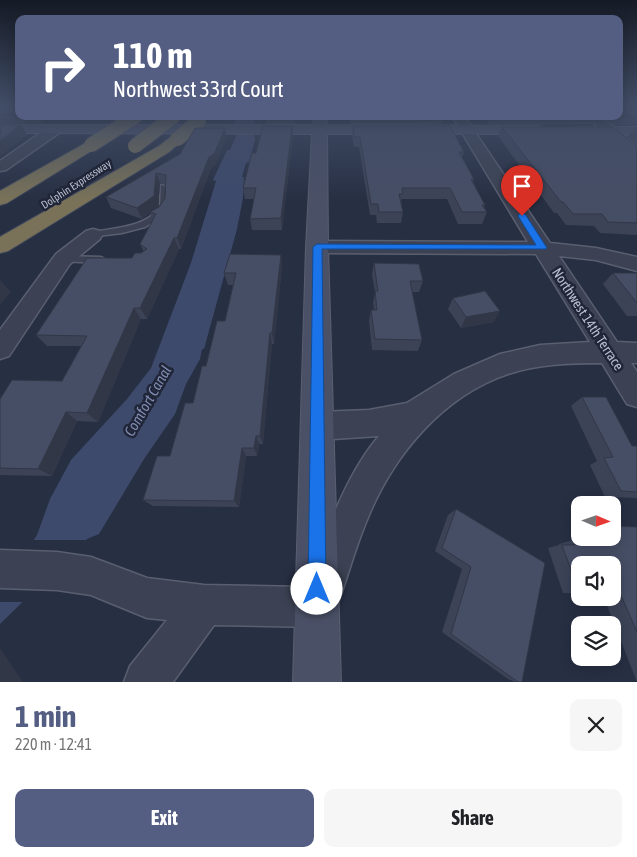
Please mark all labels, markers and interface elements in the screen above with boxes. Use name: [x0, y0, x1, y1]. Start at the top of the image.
icon: right: [30, 35, 95, 100]
text: 110 m: [113, 35, 192, 75]
text: Northwest 33rd Court: [113, 76, 284, 102]
street label: Dolphin Expressway: [39, 157, 113, 211]
pin: [501, 165, 543, 216]
icon: arrive: [508, 172, 536, 200]
street label: Northwest 14th Terrace: [549, 265, 627, 373]
water label: Comfort Canal: [121, 363, 175, 439]
north arrow: [571, 496, 621, 546]
map controls: [571, 496, 621, 666]
button: sound: [571, 556, 621, 606]
position arrow: [290, 562, 342, 614]
button: layers: [571, 616, 621, 666]
text: 1 min: [15, 699, 76, 733]
button: close: [570, 699, 622, 751]
text: 220 m · 12:41: [15, 735, 92, 753]
button: Exit: [15, 789, 314, 847]
button: Share: [324, 789, 622, 847]

